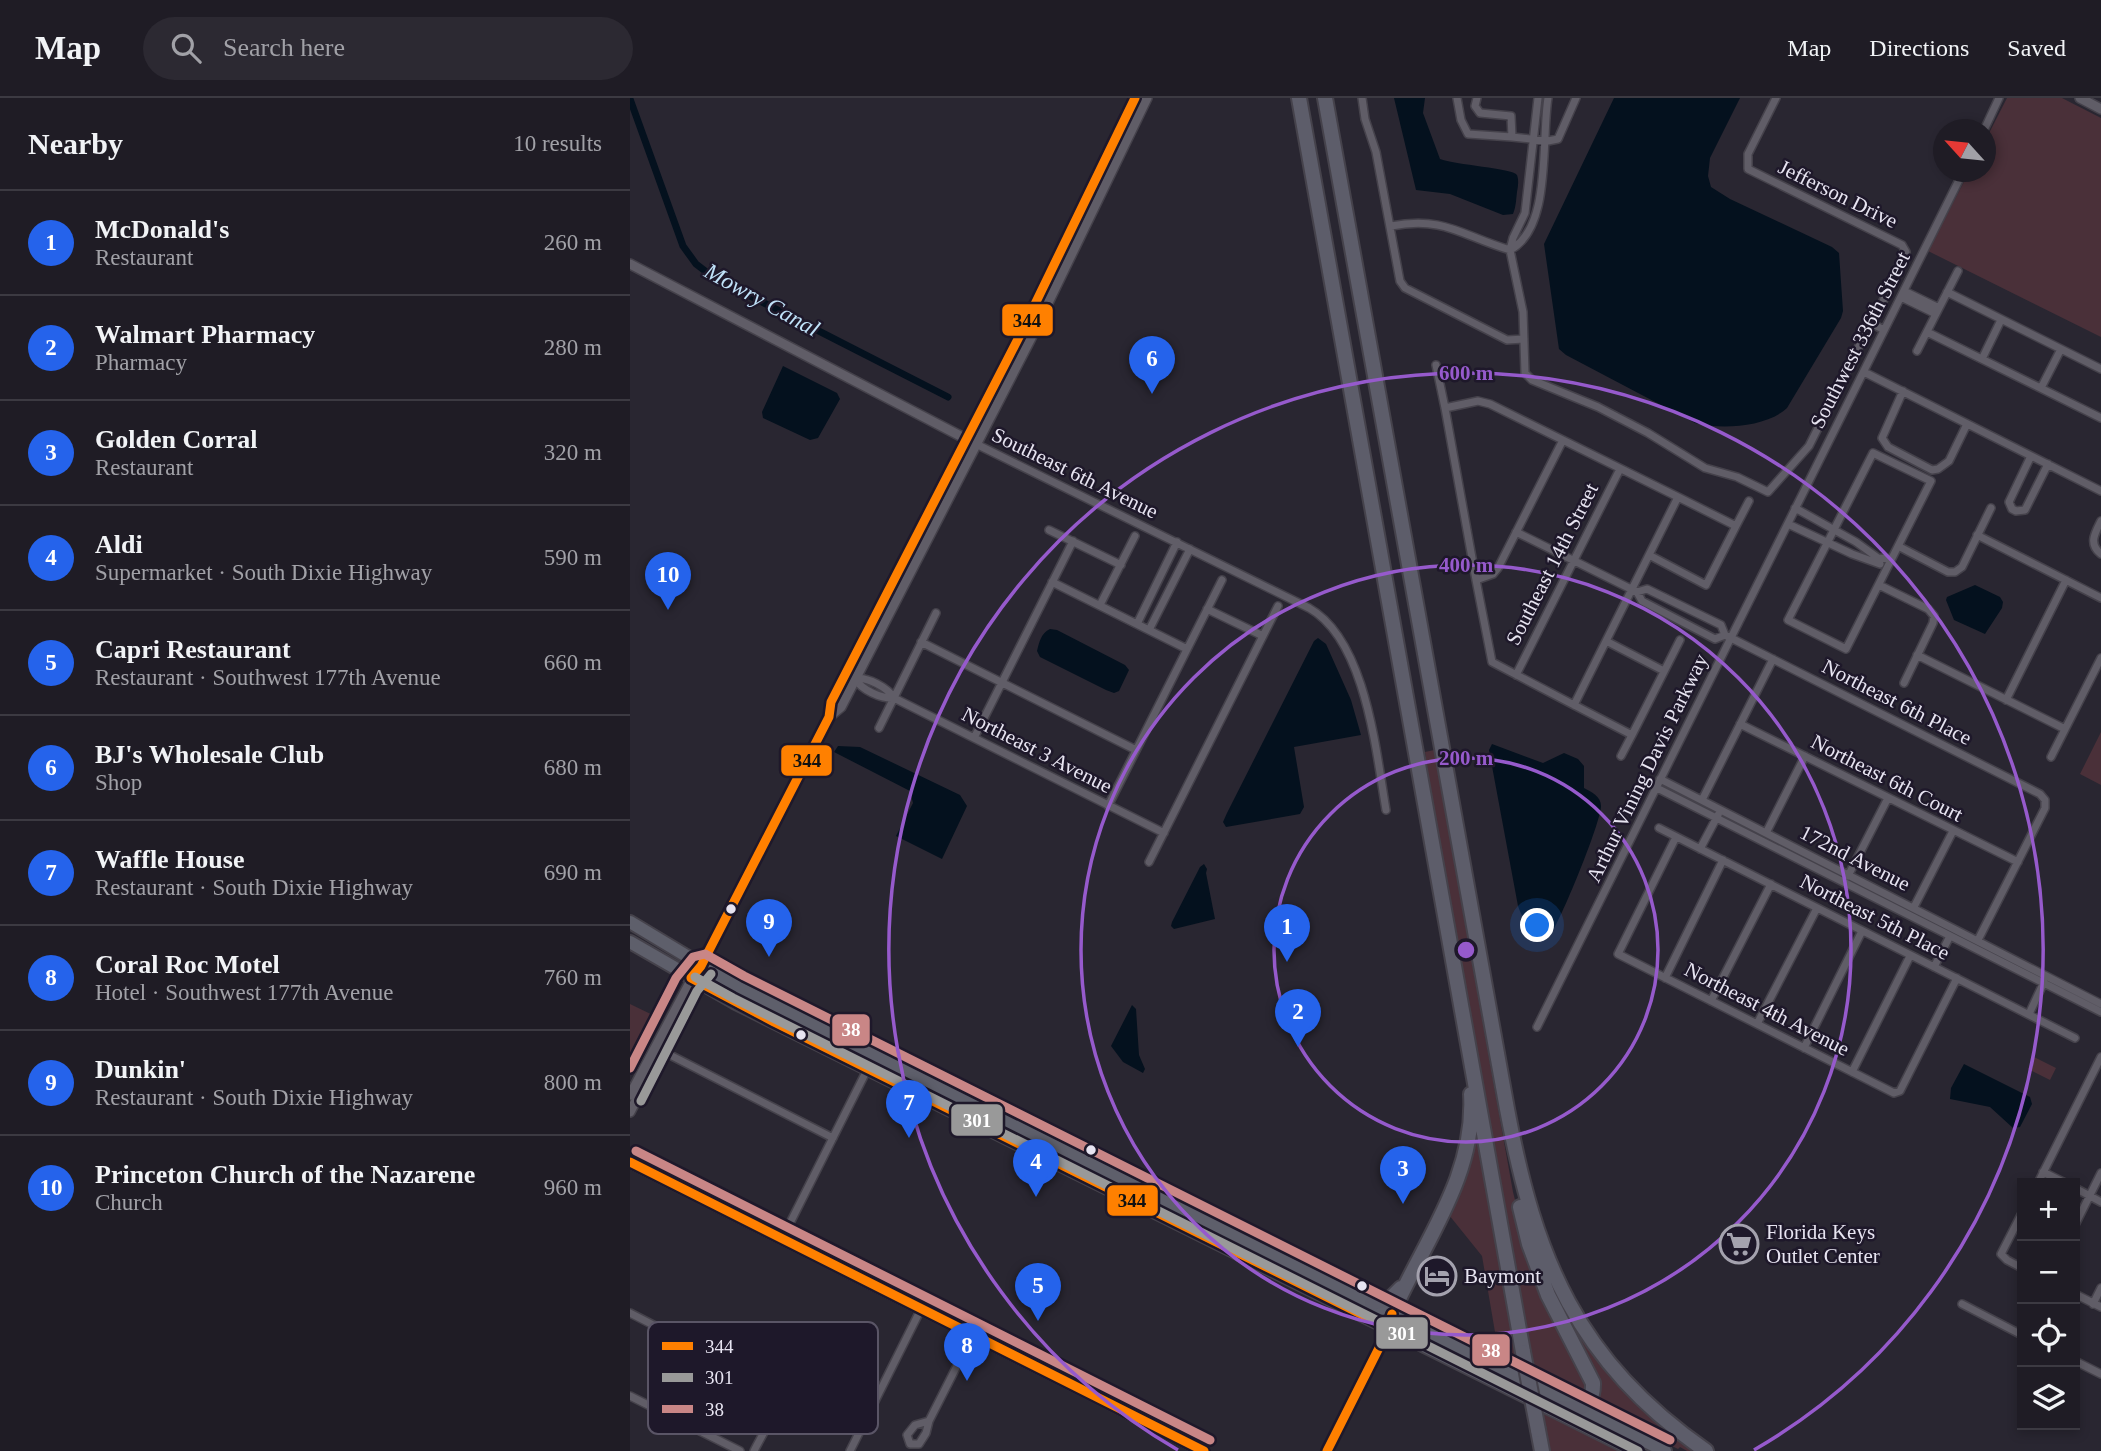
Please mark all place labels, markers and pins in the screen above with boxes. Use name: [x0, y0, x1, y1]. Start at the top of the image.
pin: 6: [1129, 336, 1175, 394]
pin: 10: [645, 552, 691, 610]
pin: 9: [746, 899, 792, 957]
unlabelled marker: [724, 902, 738, 916]
pin: 1: [1264, 904, 1310, 962]
centre of rings: [1454, 938, 1478, 962]
pin: 2: [1275, 989, 1321, 1047]
unlabelled marker: [794, 1028, 808, 1042]
pin: 7: [886, 1080, 932, 1138]
pin: 4: [1013, 1139, 1059, 1197]
unlabelled marker: [1084, 1143, 1098, 1157]
pin: 3: [1380, 1146, 1426, 1204]
place label: Florida Keys Outlet Center: [1766, 1220, 1880, 1268]
supermarket icon: Florida Keys Outlet Center: [1718, 1223, 1760, 1265]
hotel icon: Baymont: [1416, 1255, 1458, 1297]
pin: 5: [1015, 1263, 1061, 1321]
place label: Baymont: [1464, 1264, 1541, 1288]
unlabelled marker: [1355, 1279, 1369, 1293]
pin: 8: [944, 1323, 990, 1381]

